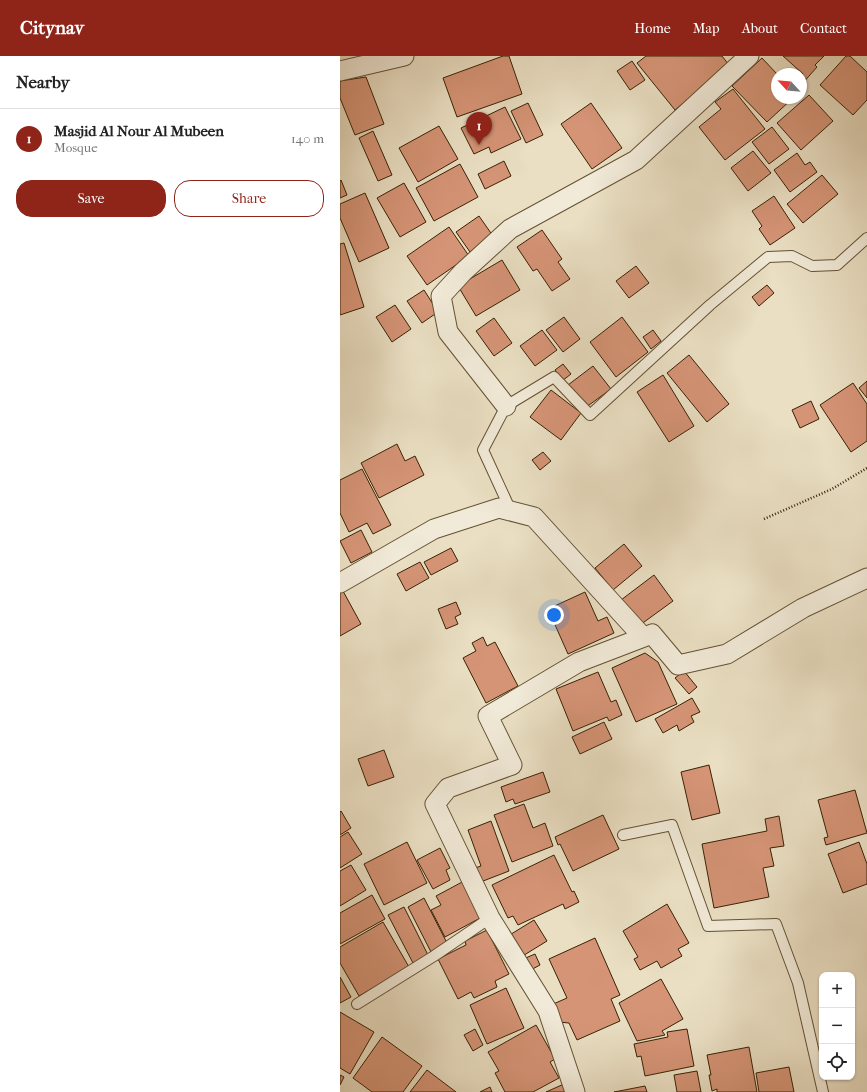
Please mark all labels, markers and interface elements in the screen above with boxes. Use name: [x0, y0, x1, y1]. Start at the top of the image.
text: Citynav: [20, 17, 84, 39]
text: Home: [634, 20, 671, 37]
text: Map: [693, 20, 720, 37]
text: About: [742, 20, 778, 37]
text: Contact: [800, 20, 847, 37]
north arrow: [771, 68, 807, 104]
text: Nearby: [16, 72, 70, 92]
pin: 1: [466, 112, 492, 145]
text: Masjid Al Nour Al Mubeen: [54, 122, 224, 140]
text: 1: [27, 131, 31, 146]
text: 140 m: [291, 131, 324, 146]
text: Mosque: [54, 140, 98, 155]
button: Save: [16, 180, 166, 217]
button: Share: [174, 180, 324, 217]
your location: [544, 605, 564, 625]
map controls: [819, 972, 855, 1080]
button: +: [819, 972, 855, 1008]
button: −: [819, 1008, 855, 1044]
button: locate: [819, 1044, 855, 1080]

